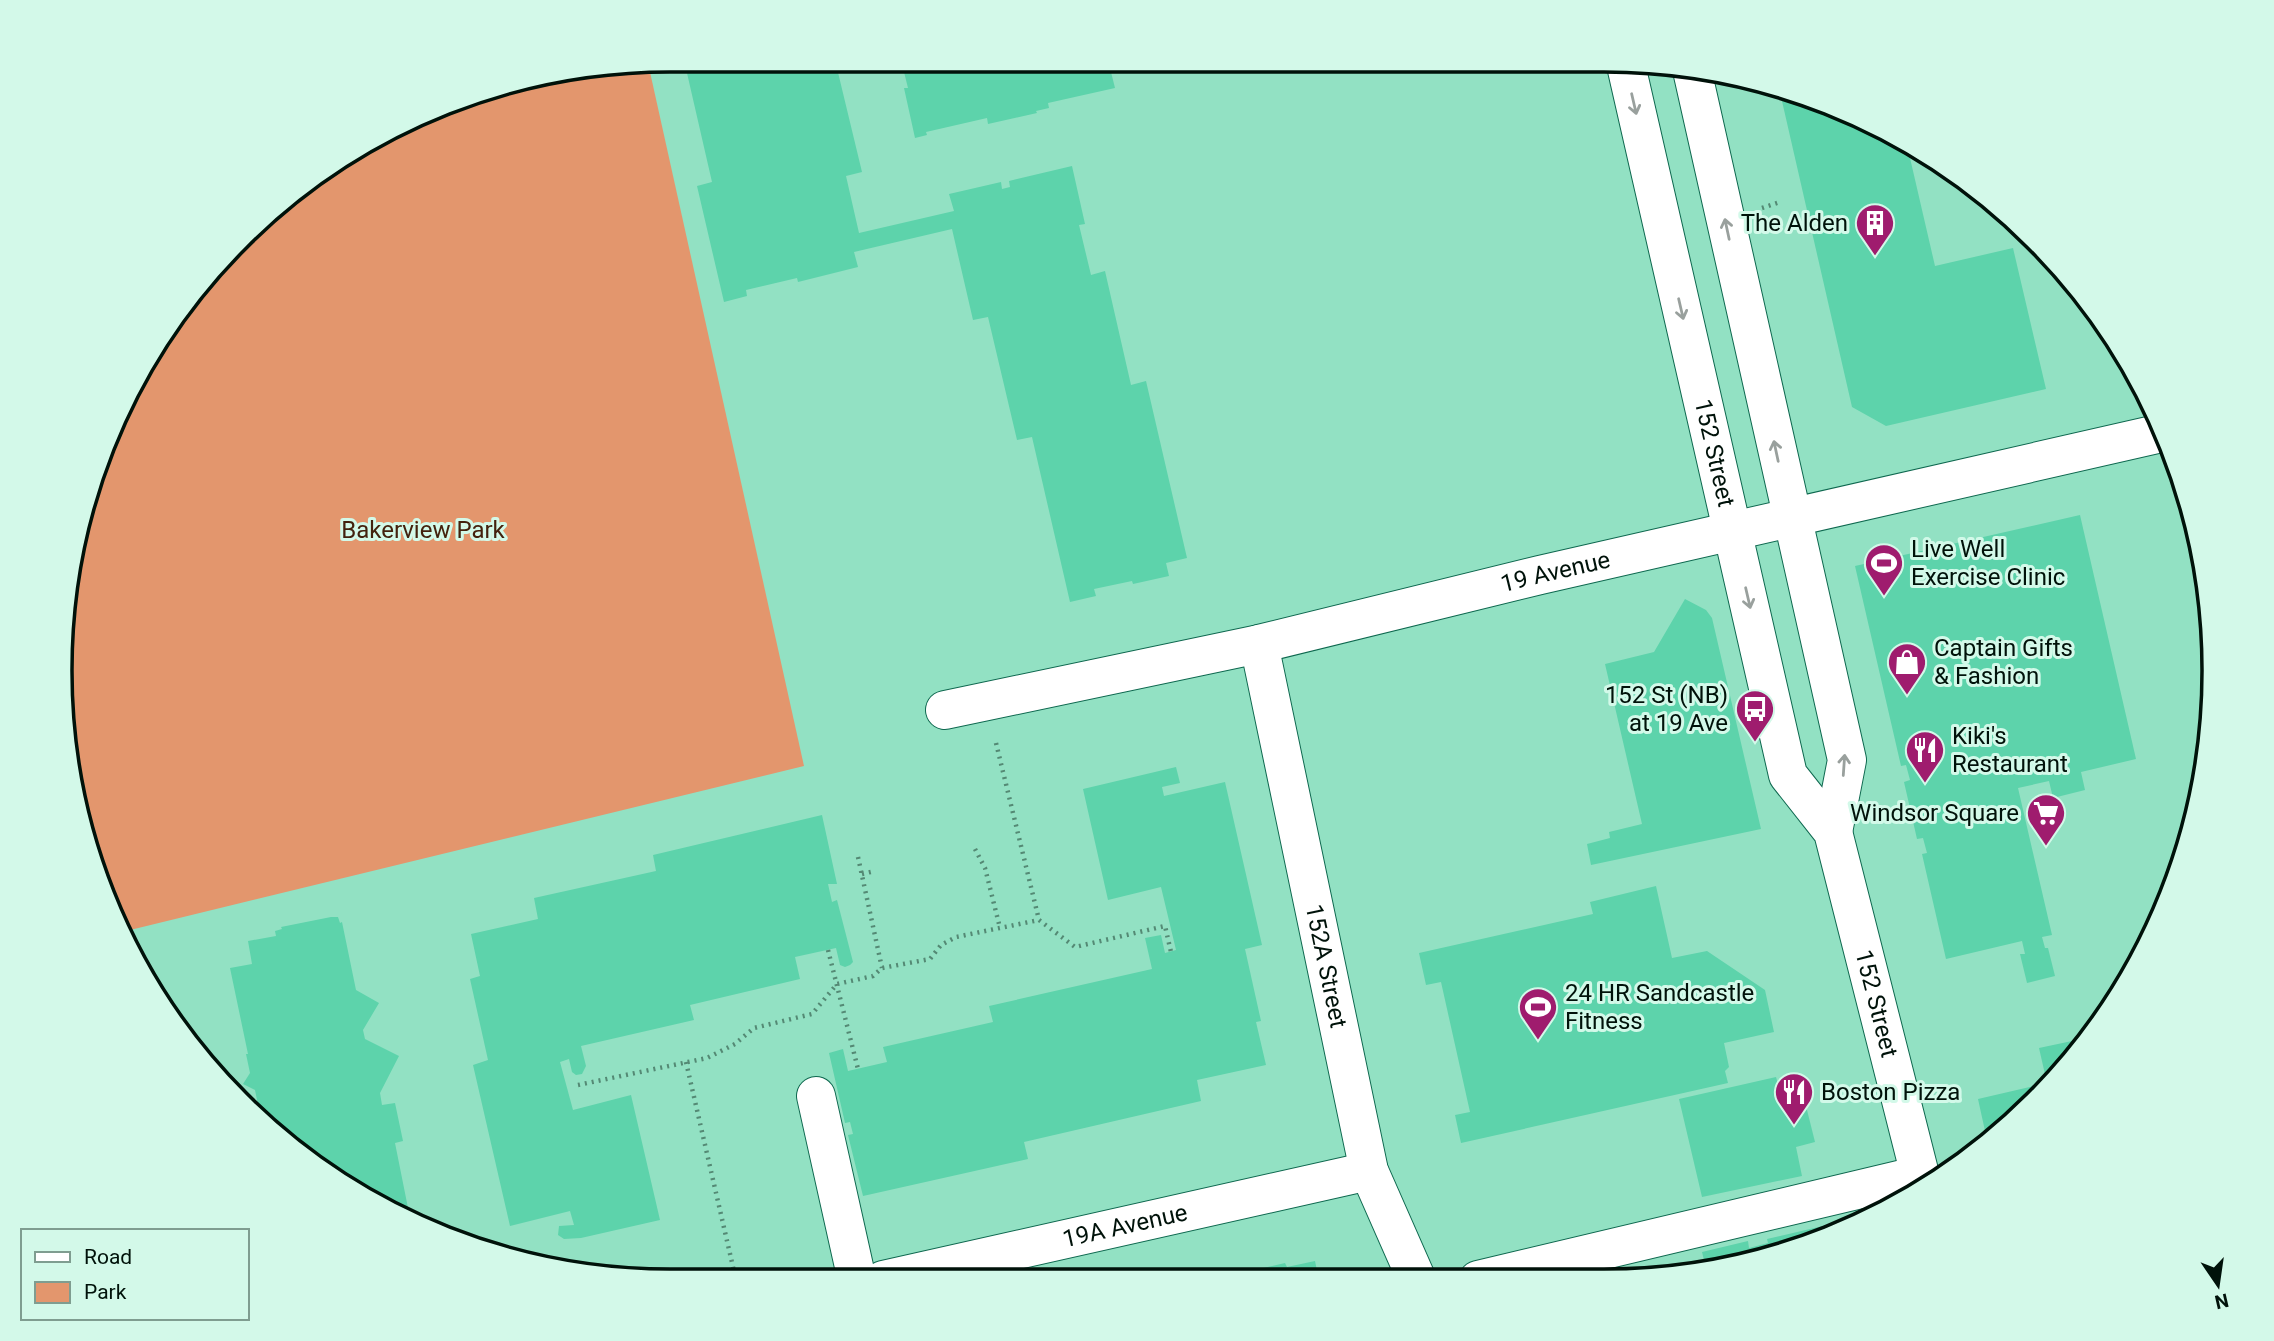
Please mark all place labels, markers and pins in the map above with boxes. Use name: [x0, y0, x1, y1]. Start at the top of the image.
building icon: The Alden: [1854, 202, 1896, 257]
place label: The Alden: [1741, 209, 1848, 237]
place label: Live Well Exercise Clinic: [1911, 535, 2065, 591]
sports icon: Live Well Exercise Clinic: [1863, 542, 1905, 597]
place label: Captain Gifts & Fashion: [1934, 634, 2073, 690]
shop icon: Captain Gifts & Fashion: [1886, 641, 1928, 696]
place label: 152 St (NB) at 19 Ave: [1605, 681, 1728, 737]
bus stop icon: 152 St (NB) at 19 Ave: [1734, 688, 1776, 743]
place label: Kiki's Restaurant: [1952, 722, 2068, 778]
restaurant icon: Kiki's Restaurant: [1904, 729, 1946, 784]
supermarket icon: Windsor Square: [2025, 792, 2067, 847]
place label: Windsor Square: [1850, 799, 2019, 827]
place label: 24 HR Sandcastle Fitness: [1565, 979, 1754, 1035]
sports icon: 24 HR Sandcastle Fitness: [1517, 986, 1559, 1041]
restaurant icon: Boston Pizza: [1773, 1071, 1815, 1126]
place label: Boston Pizza: [1821, 1078, 1960, 1106]

